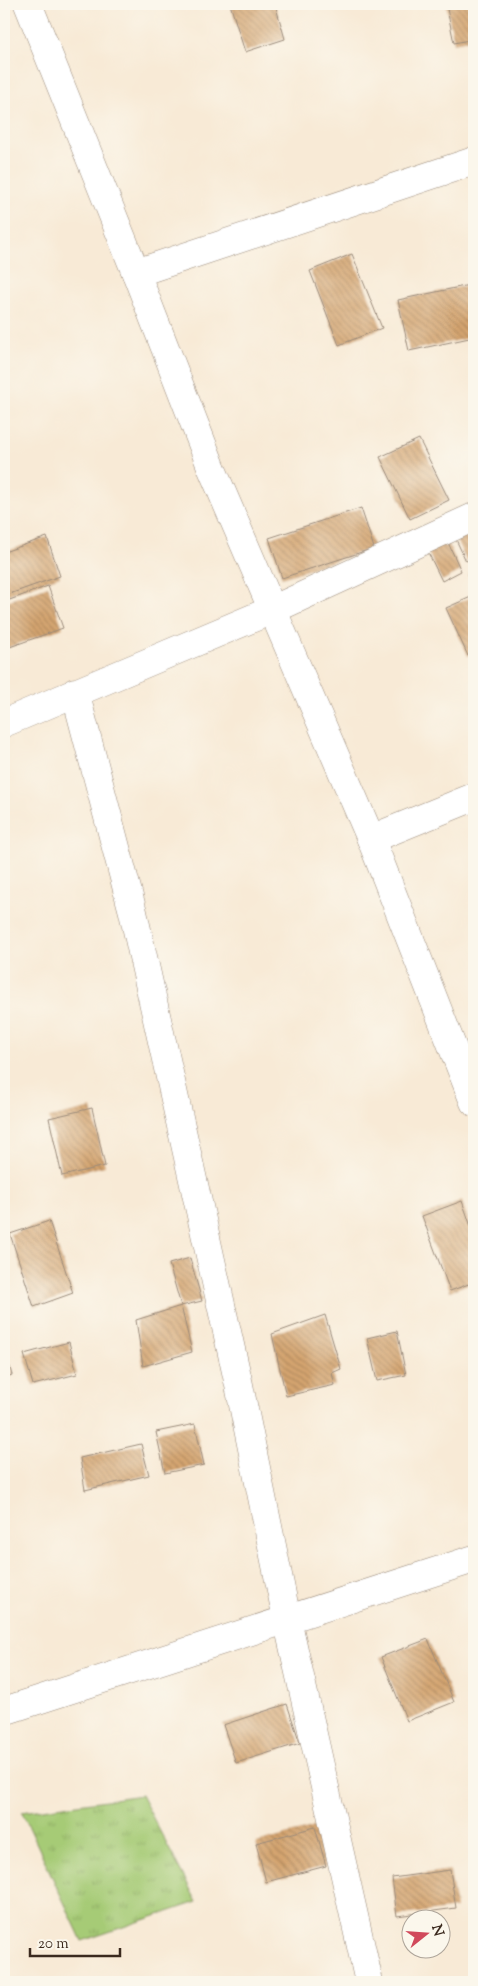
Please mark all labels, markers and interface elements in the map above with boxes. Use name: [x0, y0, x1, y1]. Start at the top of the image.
north arrow: [400, 1908, 450, 1958]
text: N: [425, 1923, 448, 1939]
scale bar: [30, 1926, 120, 1958]
text: 20 m: [38, 1934, 69, 1955]

